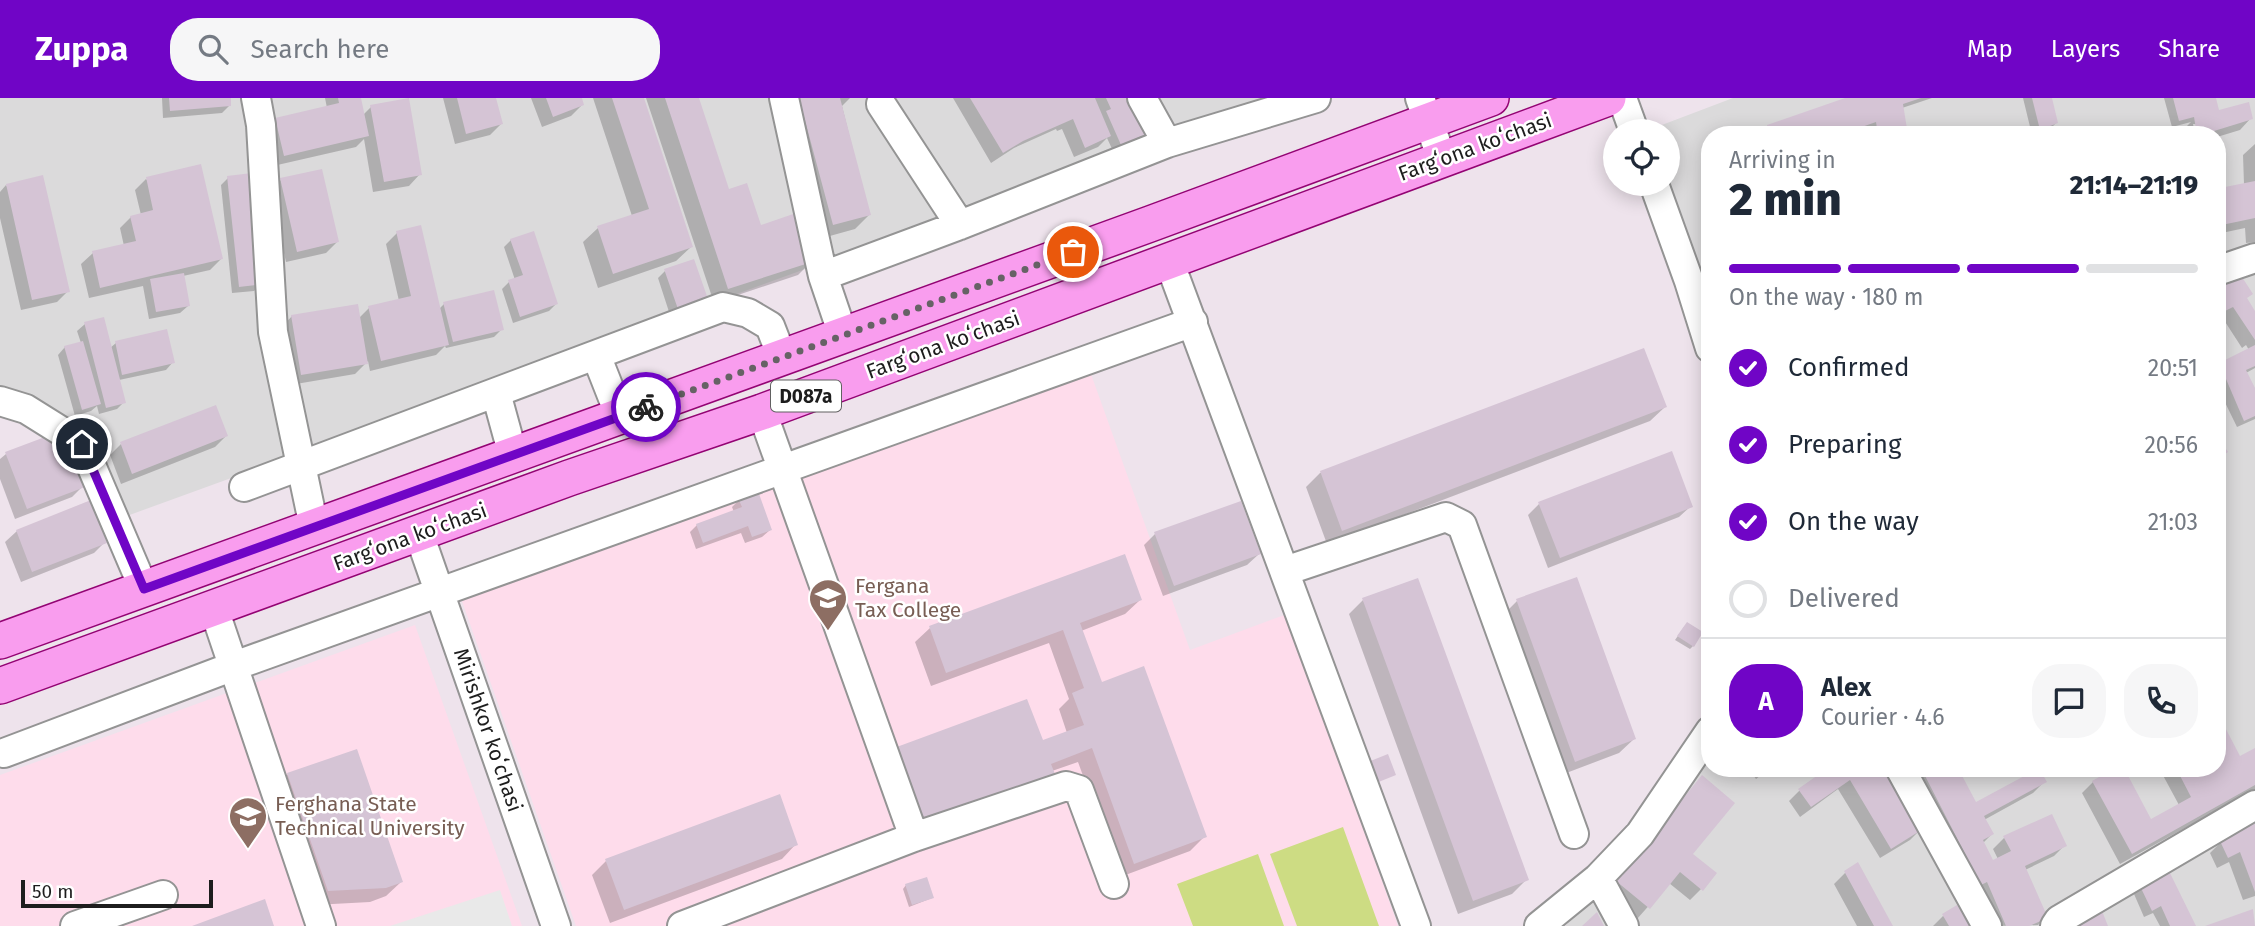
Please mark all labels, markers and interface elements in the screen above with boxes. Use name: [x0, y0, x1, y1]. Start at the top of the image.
search box: [170, 18, 660, 81]
text: Zuppa: [35, 29, 128, 69]
icon: search: [194, 30, 232, 68]
text: Search here: [250, 34, 389, 65]
text: Map: [1967, 35, 2013, 63]
text: Layers: [2051, 35, 2120, 63]
text: Share: [2158, 35, 2220, 63]
street label: Fargʻona koʻchasi: [1395, 107, 1555, 187]
map controls: [1603, 119, 1680, 196]
button: locate: [1603, 119, 1680, 196]
text: Arriving in: [1729, 146, 1836, 174]
text: 21:14–21:19: [2070, 170, 2198, 201]
text: 2 min: [1729, 172, 1842, 227]
pin: [1043, 222, 1103, 282]
icon: bag: [1054, 233, 1092, 271]
text: On the way · 180 m: [1729, 283, 1924, 311]
street label: Fargʻona koʻchasi: [863, 305, 1023, 385]
icon: check: [1729, 349, 1767, 387]
text: Confirmed: [1788, 352, 1909, 383]
text: 20:51: [2148, 354, 2198, 382]
courier: [611, 372, 681, 442]
road number: D087a: [771, 380, 841, 412]
icon: bike: [627, 388, 665, 426]
pin: [52, 414, 112, 474]
icon: home: [63, 425, 101, 463]
icon: check: [1729, 426, 1767, 464]
text: Preparing: [1788, 429, 1901, 460]
text: 20:56: [2144, 431, 2198, 459]
street label: Fargʻona koʻchasi: [330, 497, 490, 577]
icon: check: [1729, 503, 1767, 541]
text: On the way: [1788, 506, 1919, 537]
text: 21:03: [2148, 508, 2198, 536]
place label: Fergana Tax College: [855, 573, 961, 623]
school or university icon: Fergana Tax College: [807, 577, 849, 632]
text: Delivered: [1788, 583, 1900, 614]
street label: Mirishkor koʻchasi: [448, 645, 528, 815]
button: chat: [2032, 664, 2106, 738]
button: phone: [2124, 664, 2198, 738]
text: Alex: [1821, 672, 1871, 703]
text: A: [1758, 686, 1774, 717]
text: Courier · 4.6: [1821, 703, 1945, 731]
place label: Ferghana State Technical University: [275, 791, 465, 841]
school or university icon: Ferghana State Technical University: [227, 795, 269, 850]
scale bar: [21, 877, 214, 909]
text: 50 m: [32, 880, 73, 903]

